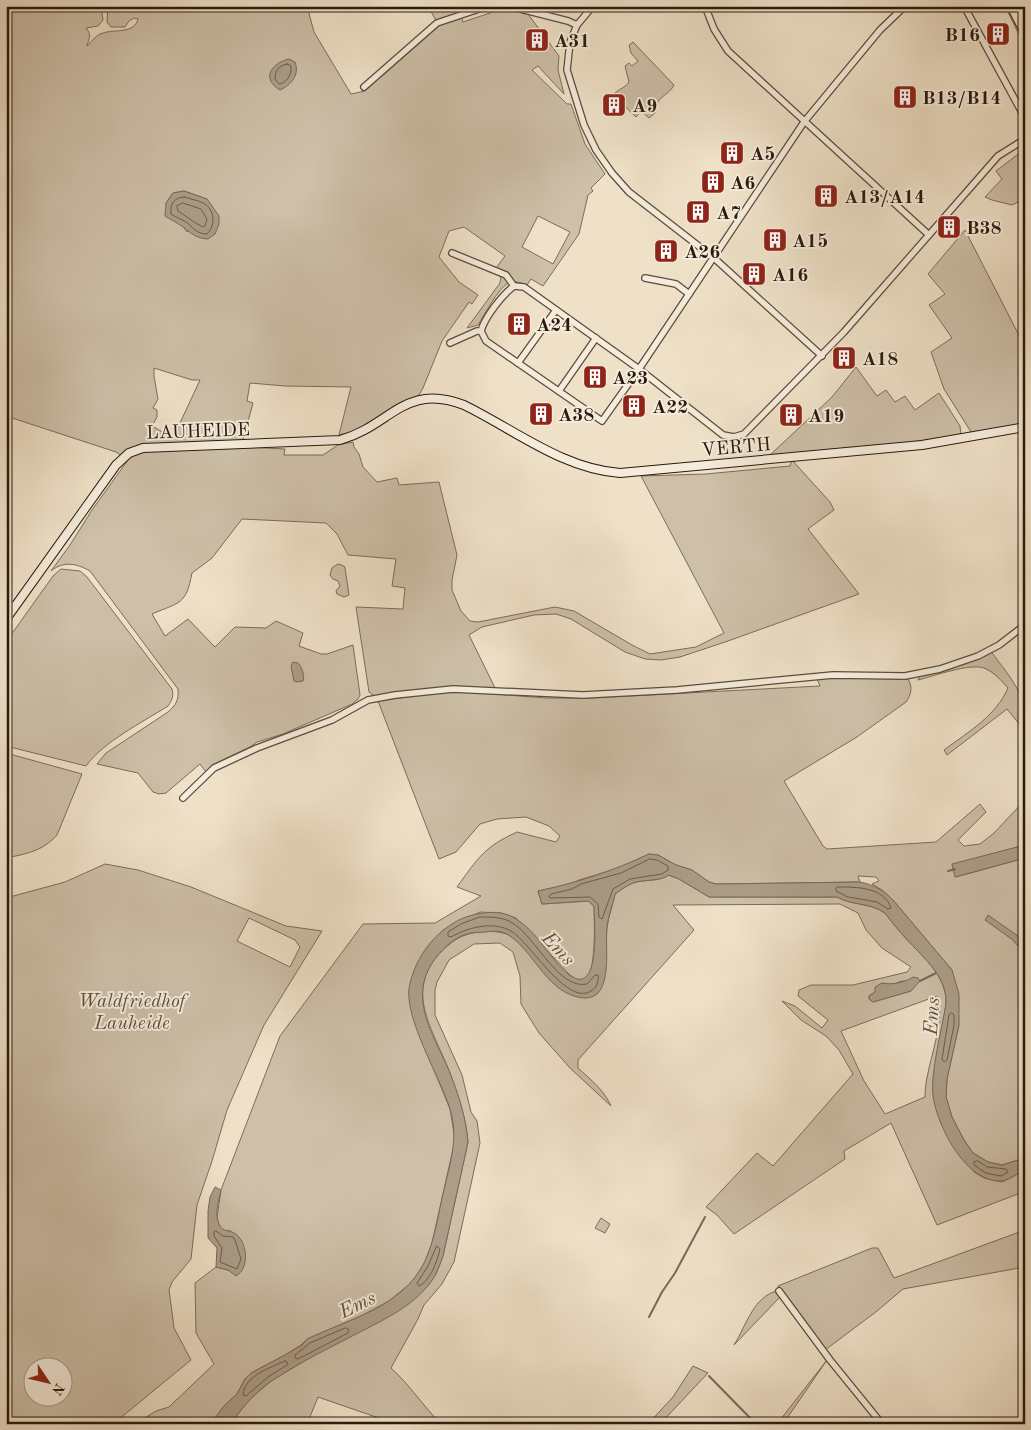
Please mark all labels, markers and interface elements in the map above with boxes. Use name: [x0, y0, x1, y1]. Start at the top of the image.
building icon: B16: [985, 21, 1011, 47]
building icon: A31: [524, 27, 550, 53]
place label: B16: [944, 27, 980, 46]
place label: A31: [554, 33, 590, 52]
building icon: B13/B14: [892, 84, 918, 110]
place label: B13/B14: [922, 90, 1002, 109]
building icon: A9: [601, 92, 627, 118]
place label: A9: [632, 98, 657, 117]
building icon: A5: [719, 140, 745, 166]
place label: A5: [750, 146, 775, 165]
building icon: A6: [700, 169, 726, 195]
place label: A6: [730, 175, 755, 194]
building icon: A13/A14: [813, 183, 839, 209]
place label: A13/A14: [844, 189, 925, 208]
building icon: A7: [685, 199, 711, 225]
place label: A7: [716, 205, 741, 224]
building icon: B38: [936, 214, 962, 240]
place label: B38: [966, 220, 1002, 239]
building icon: A15: [762, 227, 788, 253]
place label: A15: [792, 233, 828, 252]
building icon: A26: [653, 238, 679, 264]
place label: A26: [684, 244, 720, 263]
building icon: A16: [741, 261, 767, 287]
place label: A16: [772, 267, 808, 286]
building icon: A24: [506, 311, 532, 337]
place label: A24: [536, 317, 572, 336]
building icon: A18: [831, 345, 857, 371]
place label: A18: [862, 351, 898, 370]
building icon: A23: [582, 364, 608, 390]
place label: A23: [612, 370, 648, 389]
building icon: A22: [621, 393, 647, 419]
place label: A22: [652, 399, 688, 418]
building icon: A38: [528, 401, 554, 427]
building icon: A19: [778, 402, 804, 428]
place label: A38: [558, 407, 594, 426]
place label: A19: [808, 408, 844, 427]
street label: LAUHEIDE: [146, 421, 250, 444]
street label: VERTH: [701, 436, 772, 461]
water label: Ems: [536, 928, 578, 970]
park label: Waldfriedhof Lauheide: [78, 993, 189, 1034]
water label: Ems: [922, 996, 944, 1037]
water label: Ems: [335, 1288, 380, 1324]
north arrow: [22, 1358, 72, 1408]
text: N: [49, 1380, 67, 1398]

